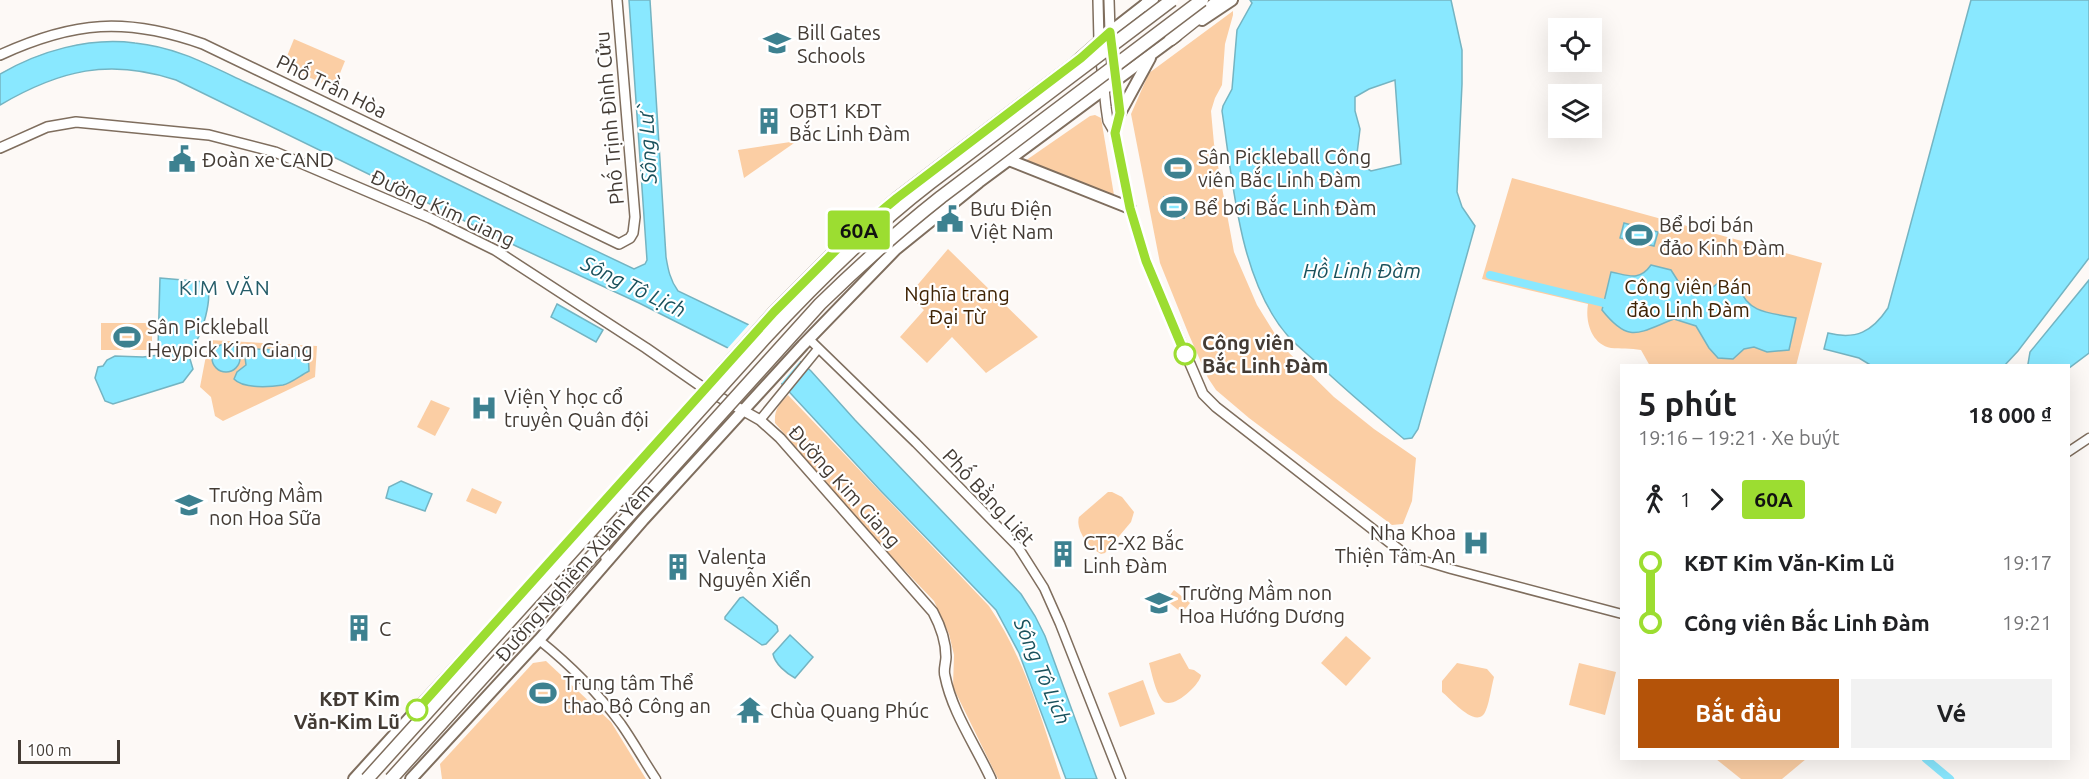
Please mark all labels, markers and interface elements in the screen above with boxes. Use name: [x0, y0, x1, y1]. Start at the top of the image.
map controls: [1548, 18, 1602, 138]
button: locate: [1548, 18, 1602, 72]
place label: Bill Gates Schools: [797, 21, 881, 67]
school or university icon: Bill Gates Schools: [762, 28, 792, 58]
street label: Phố Trịnh Đình Cửu: [587, 30, 628, 206]
street label: Phố Trần Hòa: [273, 47, 392, 123]
button: layers: [1548, 84, 1602, 138]
place label: OBT1 KĐT Bắc Linh Đàm: [789, 99, 910, 145]
water label: Sông Lừ: [633, 102, 661, 186]
building icon: OBT1 KĐT Bắc Linh Đàm: [754, 106, 784, 136]
public building icon: Đoàn xe CAND: [167, 144, 197, 174]
place label: Sân Pickleball Công viên Bắc Linh Đàm: [1198, 145, 1371, 191]
place label: Đoàn xe CAND: [202, 148, 334, 171]
sports icon: Sân Pickleball Công viên Bắc Linh Đàm: [1163, 153, 1193, 183]
street label: Đường Kim Giang: [367, 165, 519, 251]
sports icon: Bể bơi Bắc Linh Đàm: [1159, 192, 1189, 222]
place label: Bể bơi Bắc Linh Đàm: [1194, 193, 1377, 219]
place label: Bưu Điện Việt Nam: [970, 197, 1054, 243]
public building icon: Bưu Điện Việt Nam: [935, 204, 965, 234]
line badge: 60A: [824, 210, 894, 250]
place label: Bể bơi bán đảo Kinh Đàm: [1659, 213, 1785, 259]
text: 60A: [840, 218, 878, 242]
sports icon: Bể bơi bán đảo Kinh Đàm: [1624, 220, 1654, 250]
water label: Sông Tô Lịch: [577, 250, 690, 322]
water label: Hồ Linh Đàm: [1303, 256, 1421, 282]
district label: KIM VĂN: [179, 275, 271, 299]
park label: Công viên Bán đảo Linh Đàm: [1624, 275, 1752, 321]
park label: Nghĩa trang Đại Từ: [904, 282, 1010, 328]
place label: Sân Pickleball Heypick Kim Giang: [147, 315, 313, 361]
sports icon: Sân Pickleball Heypick Kim Giang: [112, 322, 142, 352]
place label: Công viên Bắc Linh Đàm: [1202, 331, 1328, 377]
marker: Công viên Bắc Linh Đàm: [1174, 343, 1196, 365]
place label: Viện Y học cổ truyền Quân đội: [504, 385, 649, 431]
text: 5 phút: [1638, 385, 1737, 422]
hospital icon: Viện Y học cổ truyền Quân đội: [469, 393, 499, 423]
text: 18 000 ₫: [1968, 402, 2052, 427]
street label: Đường Kim Giang: [784, 420, 906, 552]
text: 19:16 – 19:21 · Xe buýt: [1638, 426, 1840, 449]
street label: Phố Bằng Liệt: [938, 442, 1042, 550]
street label: Đường Nghiêm Xuân Yêm: [490, 478, 658, 666]
place label: Trường Mầm non Hoa Sữa: [209, 480, 323, 529]
icon: walk: [1638, 483, 1671, 516]
icon: forward: [1700, 483, 1733, 516]
text: 60A: [1754, 487, 1793, 511]
text: 1: [1680, 488, 1691, 511]
school or university icon: Trường Mầm non Hoa Sữa: [174, 490, 204, 520]
place label: Nha Khoa Thiện Tâm An: [1335, 521, 1456, 567]
place label: CT2-X2 Bắc Linh Đàm: [1083, 528, 1184, 577]
hospital icon: Nha Khoa Thiện Tâm An: [1461, 528, 1491, 558]
building icon: CT2-X2 Bắc Linh Đàm: [1048, 539, 1078, 569]
place label: Valenta Nguyễn Xiển: [698, 545, 812, 591]
text: KĐT Kim Văn-Kim Lũ: [1684, 550, 1895, 575]
text: 19:17: [2002, 551, 2052, 574]
building icon: Valenta Nguyễn Xiển: [663, 552, 693, 582]
place label: Trường Mầm non Hoa Hướng Dương: [1179, 578, 1345, 627]
school or university icon: Trường Mầm non Hoa Hướng Dương: [1144, 588, 1174, 618]
text: Công viên Bắc Linh Đàm: [1684, 610, 1930, 635]
text: 19:21: [2002, 611, 2052, 634]
building icon: C: [344, 613, 374, 643]
water label: Sông Tô Lịch: [1009, 613, 1076, 728]
place label: C: [379, 617, 391, 640]
place label: Trung tâm Thể thao Bộ Công an: [563, 671, 711, 717]
sports icon: Trung tâm Thể thao Bộ Công an: [528, 678, 558, 708]
button: Bắt đầu: [1638, 679, 1839, 748]
button: Vé: [1851, 679, 2052, 748]
place label: KĐT Kim Văn-Kim Lũ: [294, 687, 400, 733]
temple icon: Chùa Quang Phúc: [735, 695, 765, 725]
marker: KĐT Kim Văn-Kim Lũ: [406, 699, 428, 721]
place label: Chùa Quang Phúc: [770, 699, 929, 722]
scale bar: [18, 737, 120, 764]
text: 100 m: [27, 741, 72, 759]

